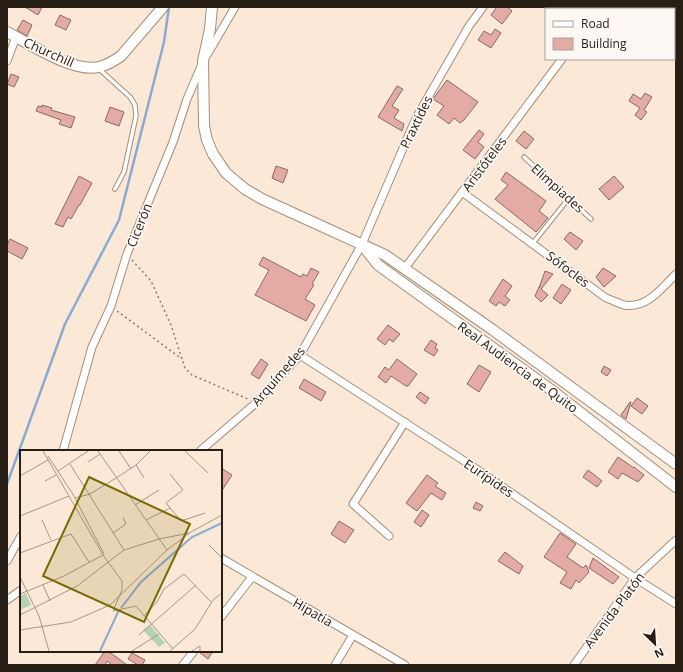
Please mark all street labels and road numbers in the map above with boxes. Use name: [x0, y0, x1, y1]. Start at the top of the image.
street label: Churchill: [21, 33, 77, 71]
street label: Praxtides: [396, 93, 436, 151]
street label: Aristóteles: [457, 133, 511, 195]
street label: Elimpiades: [528, 159, 588, 217]
street label: Cicerón: [122, 200, 156, 250]
street label: Sófocles: [543, 247, 593, 291]
street label: Real Audiencia de Quito: [454, 317, 582, 417]
street label: Arquímedes: [247, 342, 309, 410]
street label: Eurípides: [461, 455, 517, 501]
street label: Avenida Platón: [580, 568, 648, 652]
street label: Hipatia: [290, 593, 336, 631]

